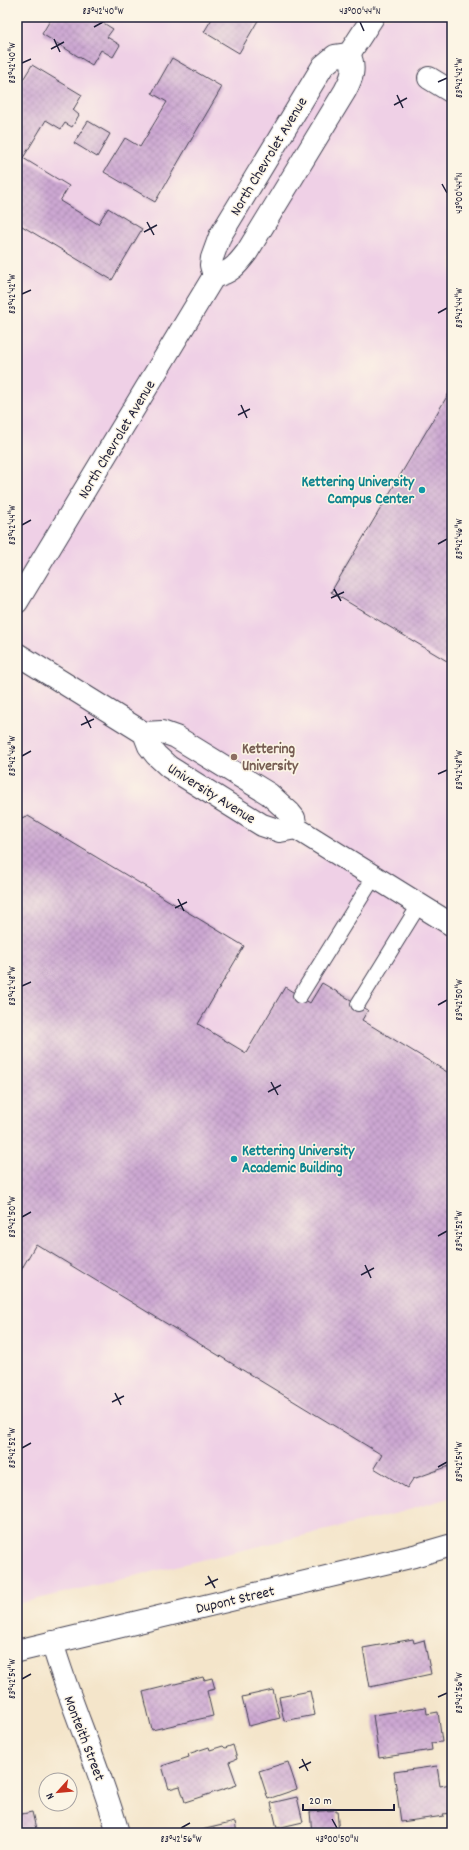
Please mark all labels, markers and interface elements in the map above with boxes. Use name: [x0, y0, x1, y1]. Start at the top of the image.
text: 83°42'40"W: [82, 5, 124, 19]
text: 43°00'44"N: [339, 5, 381, 19]
text: 83°42'40"W: [6, 42, 20, 84]
text: 83°42'42"W: [453, 58, 467, 98]
street label: North Chevrolet Avenue: [226, 93, 314, 221]
text: 43°00'44"N: [453, 172, 467, 214]
text: 83°42'42"W: [6, 274, 20, 314]
text: 83°42'44"W: [453, 288, 467, 328]
street label: North Chevrolet Avenue: [74, 376, 162, 504]
place label: Kettering University Campus Center: [302, 472, 415, 511]
marker: Kettering University Campus Center: [417, 485, 427, 495]
text: 83°42'44"W: [6, 505, 20, 545]
text: 83°42'46"W: [453, 518, 467, 559]
text: 83°42'46"W: [6, 735, 20, 776]
place label: Kettering University: [242, 739, 299, 778]
text: 83°42'48"W: [453, 750, 467, 790]
marker: Kettering University: [229, 752, 239, 762]
street label: University Avenue: [163, 759, 260, 831]
text: 83°42'48"W: [6, 966, 20, 1006]
text: 83°42'50"W: [453, 979, 467, 1021]
place label: Kettering University Academic Building: [242, 1141, 355, 1180]
marker: Kettering University Academic Building: [229, 1154, 239, 1164]
text: 83°42'50"W: [6, 1196, 20, 1238]
text: 83°42'52"W: [453, 1211, 467, 1251]
text: 83°42'52"W: [6, 1428, 20, 1468]
text: 83°42'54"W: [453, 1442, 467, 1482]
street label: Dupont Street: [194, 1581, 277, 1621]
text: 83°42'54"W: [6, 1659, 20, 1699]
text: 83°42'56"W: [453, 1672, 467, 1713]
street label: Monteith Street: [57, 1693, 110, 1785]
north arrow: [38, 1772, 78, 1812]
scale bar: [303, 1786, 394, 1812]
text: N: [42, 1789, 59, 1802]
text: 20 m: [309, 1793, 332, 1810]
text: 83°42'56"W: [161, 1833, 202, 1847]
text: 43°00'50"N: [315, 1833, 359, 1847]

